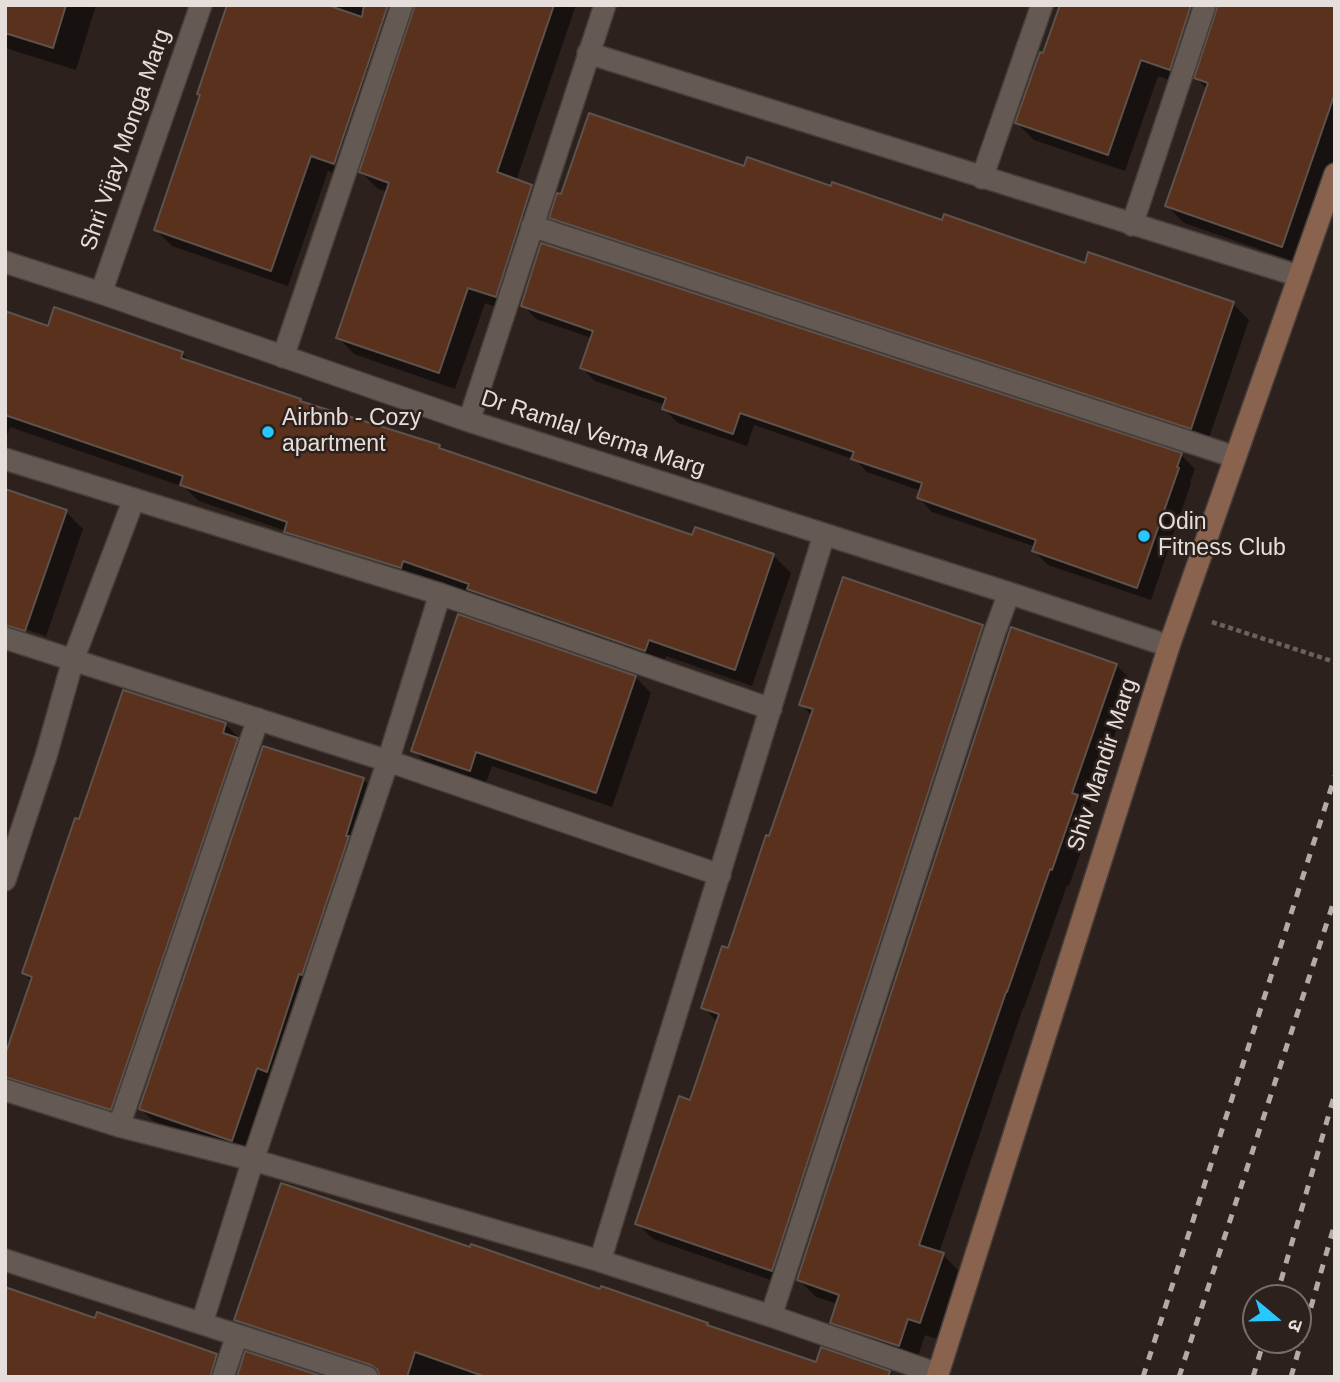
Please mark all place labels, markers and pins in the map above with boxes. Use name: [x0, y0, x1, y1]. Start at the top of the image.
place label: Airbnb - Cozy apartment: [282, 405, 421, 459]
marker: Airbnb - Cozy apartment: [260, 424, 276, 440]
place label: Odin Fitness Club: [1158, 509, 1286, 563]
marker: Odin Fitness Club: [1136, 528, 1152, 544]

